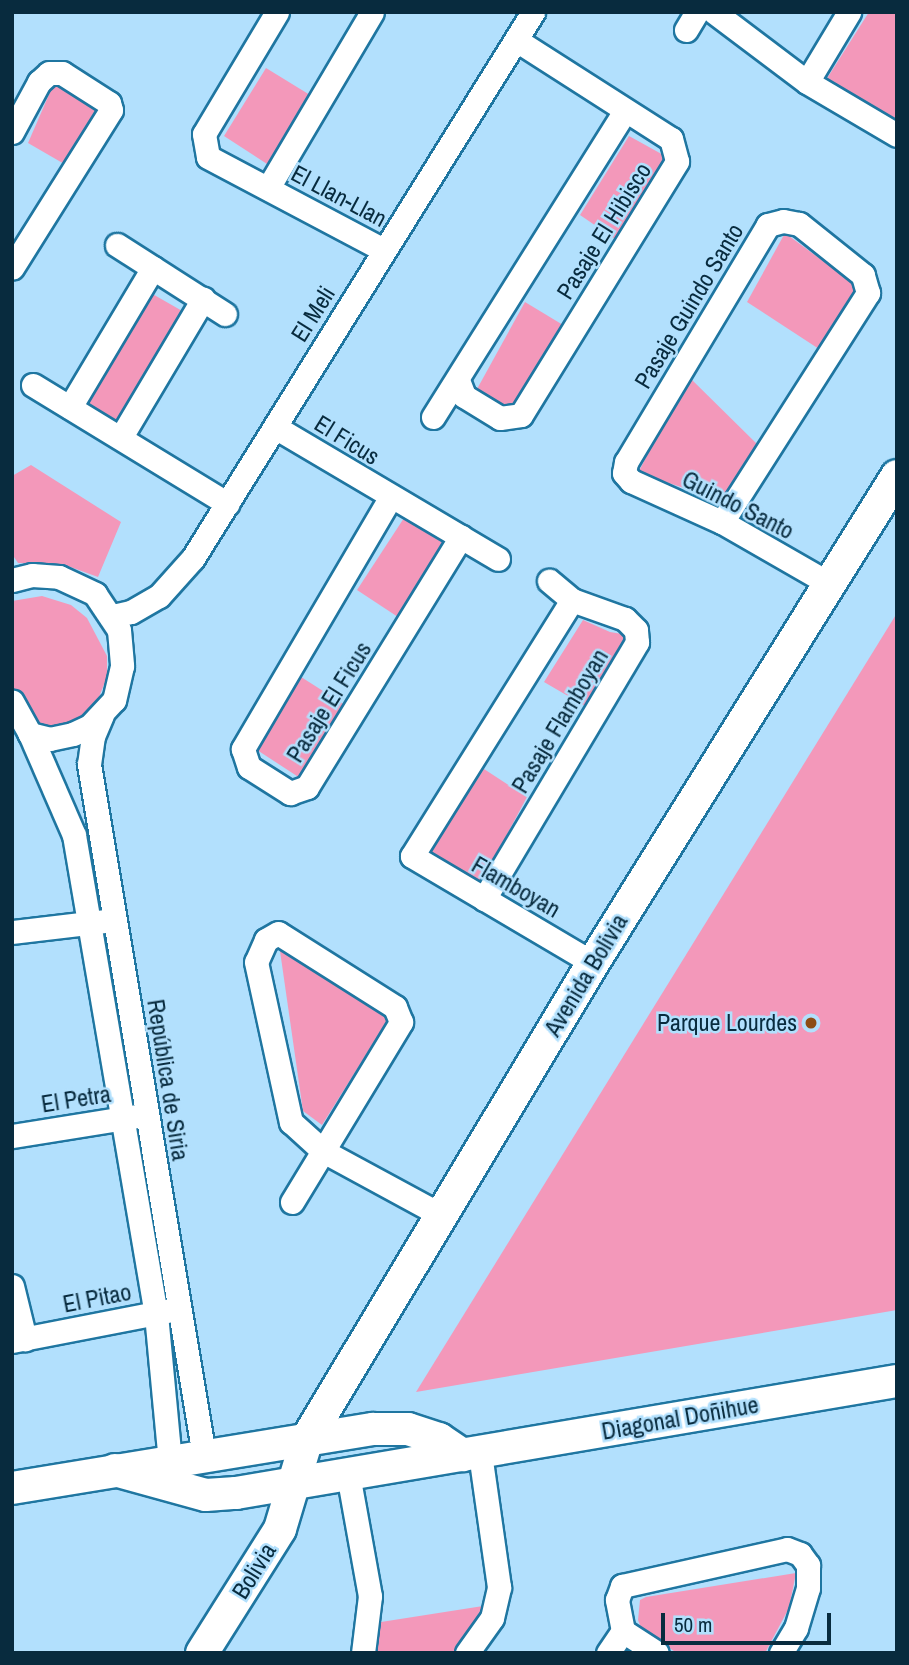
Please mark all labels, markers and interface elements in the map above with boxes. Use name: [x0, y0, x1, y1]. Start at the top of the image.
street label: Pasaje El Hibisco: [551, 158, 657, 304]
street label: El Llan-Llan: [286, 159, 392, 233]
street label: Pasaje Guindo Santo: [628, 218, 750, 394]
street label: El Meli: [285, 281, 341, 347]
street label: El Ficus: [309, 409, 385, 471]
street label: Guindo Santo: [677, 465, 799, 545]
street label: Pasaje El Ficus: [281, 636, 377, 768]
street label: Pasaje Flamboyan: [506, 644, 614, 798]
street label: Flamboyan: [467, 850, 565, 924]
street label: Avenida Bolivia: [538, 909, 634, 1041]
street label: República de Siria: [141, 997, 195, 1163]
place label: Parque Lourdes: [657, 1009, 797, 1037]
marker: Parque Lourdes: [803, 1015, 819, 1031]
street label: El Petra: [39, 1079, 113, 1119]
street label: El Pitao: [60, 1277, 134, 1319]
street label: Diagonal Doñihue: [599, 1390, 761, 1446]
street label: Bolivia: [226, 1538, 282, 1604]
scale bar: [664, 1598, 834, 1642]
text: 50 m: [674, 1610, 712, 1639]

